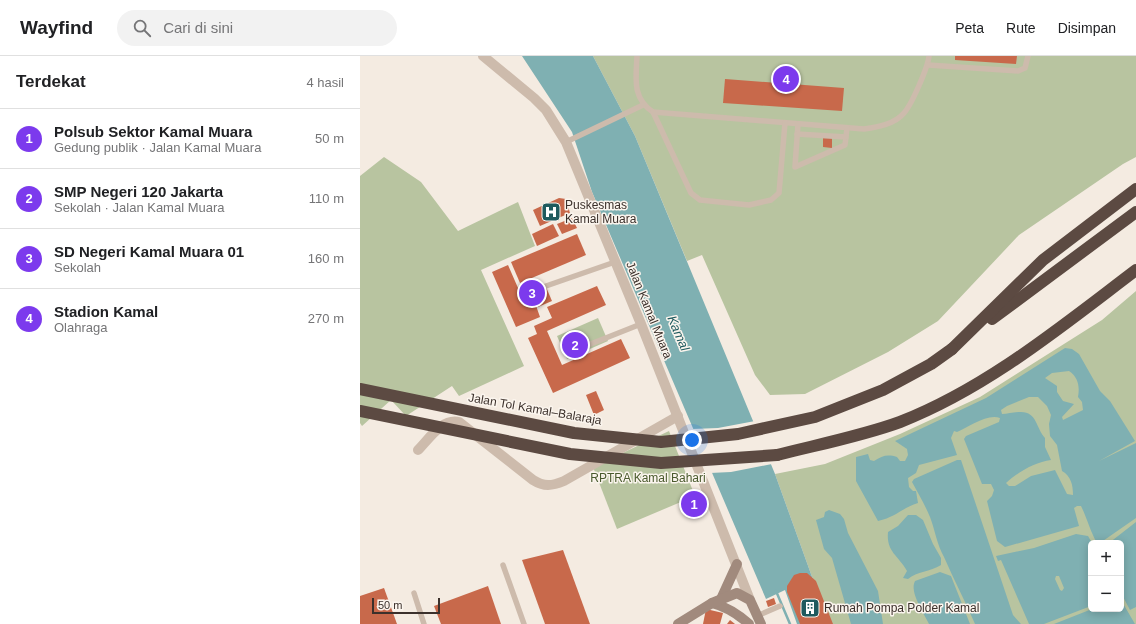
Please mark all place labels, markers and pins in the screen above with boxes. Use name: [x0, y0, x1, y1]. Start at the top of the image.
pin: 4: [773, 64, 799, 94]
place label: Puskesmas Kamal Muara: [565, 198, 637, 226]
hospital icon: Puskesmas Kamal Muara: [540, 201, 562, 223]
pin: 3: [519, 278, 545, 308]
pin: 2: [562, 330, 588, 360]
pin: 1: [681, 489, 707, 519]
building icon: Rumah Pompa Polder Kamal: [799, 597, 821, 619]
place label: Rumah Pompa Polder Kamal: [824, 601, 979, 615]

